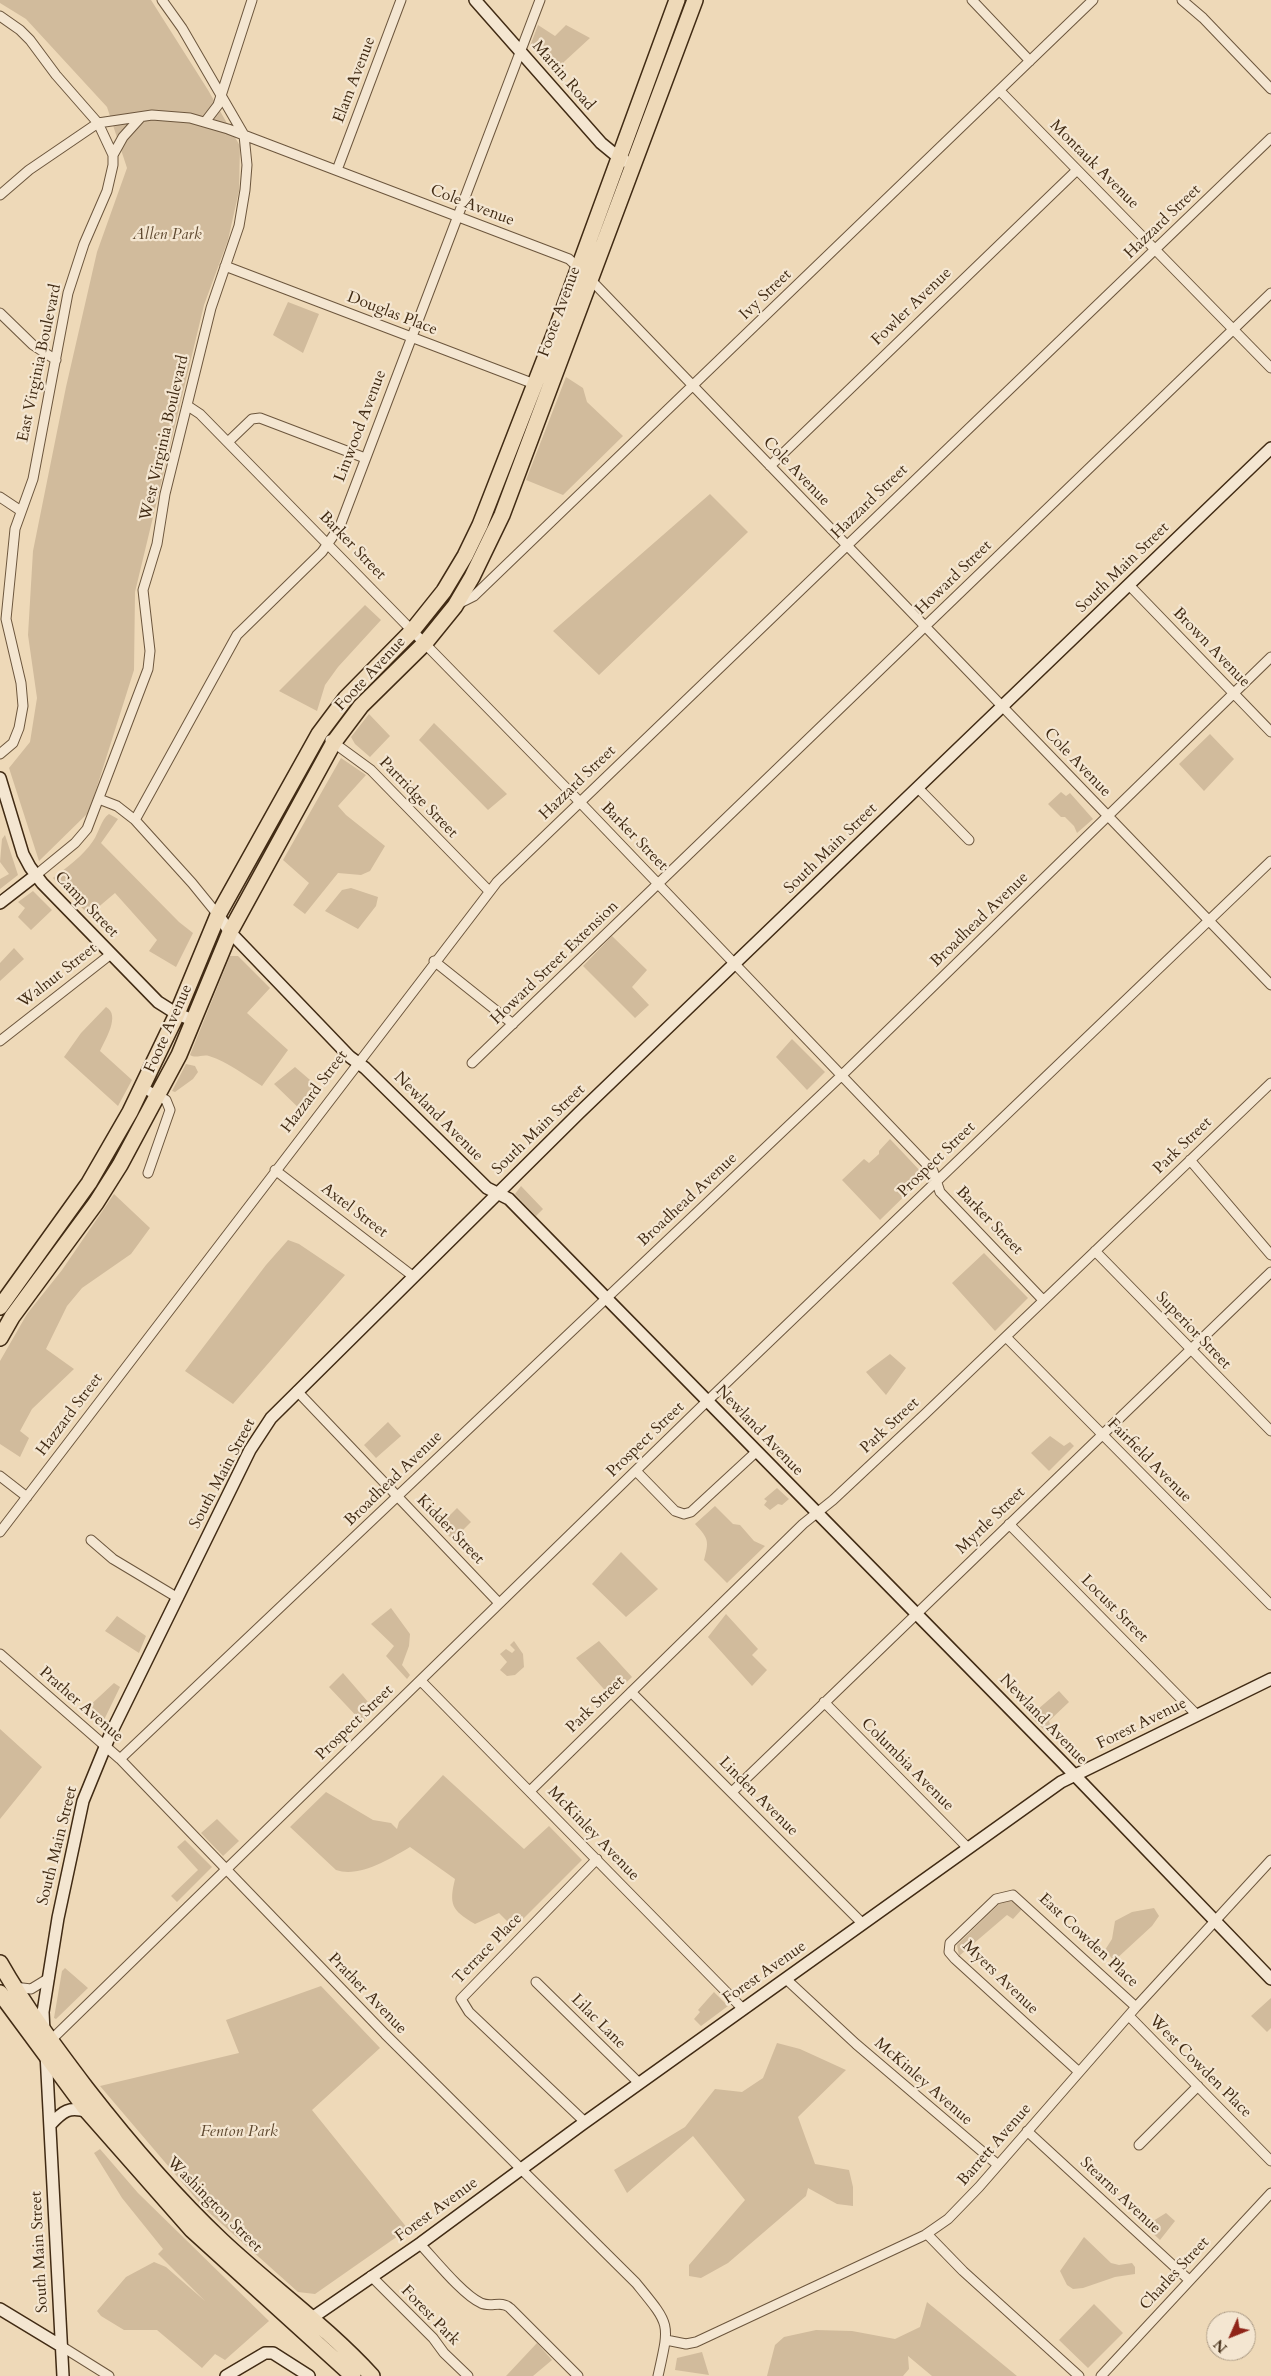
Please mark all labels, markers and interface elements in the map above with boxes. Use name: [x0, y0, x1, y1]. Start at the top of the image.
street label: Elam Avenue: [330, 34, 380, 126]
street label: Martin Road: [528, 37, 598, 115]
street label: Montauk Avenue: [1045, 116, 1143, 214]
street label: Cole Avenue: [427, 181, 517, 231]
street label: Hazzard Street: [1121, 181, 1205, 263]
park label: Allen Park: [132, 225, 202, 245]
street label: Foote Avenue: [535, 264, 585, 360]
street label: Fowler Avenue: [868, 264, 956, 350]
street label: Ivy Street: [736, 266, 796, 324]
street label: East Virginia Boulevard: [14, 282, 66, 444]
street label: Douglas Place: [344, 288, 440, 340]
street label: West Virginia Boulevard: [137, 354, 193, 522]
street label: Linwood Avenue: [331, 367, 391, 485]
street label: Cole Avenue: [758, 434, 834, 510]
street label: Hazzard Street: [828, 461, 912, 543]
street label: Barker Street: [315, 508, 389, 584]
street label: South Main Street: [1072, 519, 1174, 617]
street label: Howard Street: [912, 537, 996, 619]
street label: Brown Avenue: [1168, 604, 1254, 692]
street label: Foote Avenue: [332, 633, 410, 715]
street label: Cole Avenue: [1039, 725, 1115, 801]
street label: Hazzard Street: [536, 742, 620, 824]
street label: Partridge Street: [375, 754, 461, 842]
street label: Barker Street: [597, 799, 671, 875]
street label: South Main Street: [780, 800, 882, 898]
street label: Camp Street: [50, 868, 122, 942]
street label: Broadhead Avenue: [927, 868, 1033, 972]
street label: Howard Street Extension: [487, 897, 623, 1029]
street label: Walnut Street: [15, 939, 101, 1013]
street label: Foote Avenue: [141, 982, 197, 1076]
street label: Hazzard Street: [278, 1047, 352, 1137]
street label: Newland Avenue: [389, 1068, 487, 1166]
street label: South Main Street: [488, 1081, 590, 1179]
street label: Park Street: [1150, 1114, 1216, 1178]
street label: Prospect Street: [894, 1118, 980, 1202]
street label: Broadhead Avenue: [634, 1149, 742, 1251]
street label: Axtel Street: [317, 1180, 391, 1242]
street label: Barker Street: [952, 1183, 1026, 1259]
street label: Superior Street: [1151, 1288, 1235, 1374]
street label: Hazzard Street: [33, 1370, 107, 1460]
street label: Newland Avenue: [711, 1382, 807, 1480]
street label: Park Street: [857, 1394, 923, 1458]
street label: Prospect Street: [603, 1398, 689, 1482]
street label: Fairfield Avenue: [1103, 1415, 1195, 1507]
street label: South Main Street: [186, 1416, 260, 1532]
street label: Broadhead Avenue: [341, 1427, 447, 1531]
street label: Myrtle Street: [952, 1483, 1030, 1559]
street label: Kidder Street: [412, 1491, 488, 1569]
street label: Locust Street: [1076, 1571, 1152, 1647]
street label: Prather Avenue: [35, 1663, 127, 1747]
street label: Newland Avenue: [995, 1671, 1091, 1769]
street label: Park Street: [563, 1673, 629, 1737]
street label: Prospect Street: [312, 1681, 398, 1765]
street label: Forest Avenue: [1094, 1694, 1190, 1754]
street label: Columbia Avenue: [857, 1715, 957, 1815]
street label: Linden Avenue: [714, 1753, 802, 1841]
street label: McKinley Avenue: [543, 1783, 643, 1885]
street label: South Main Street: [34, 1785, 82, 1907]
street label: East Cowden Place: [1034, 1890, 1142, 1992]
street label: Terrace Place: [449, 1909, 527, 1989]
street label: Forest Avenue: [720, 1937, 810, 2009]
street label: Myers Avenue: [958, 1937, 1042, 2019]
street label: Prather Avenue: [324, 1949, 410, 2039]
street label: Lilac Lane: [567, 1991, 629, 2053]
street label: West Cowden Place: [1145, 2012, 1255, 2122]
street label: McKinley Avenue: [870, 2034, 976, 2130]
street label: Barrett Avenue: [954, 2100, 1036, 2190]
park label: Fenton Park: [200, 2122, 278, 2142]
street label: Washington Street: [162, 2153, 266, 2257]
street label: Stearns Avenue: [1076, 2154, 1164, 2238]
street label: Forest Avenue: [392, 2174, 482, 2246]
street label: South Main Street: [27, 2191, 53, 2313]
street label: Charles Street: [1136, 2233, 1214, 2315]
street label: Forest Park: [397, 2282, 463, 2350]
north arrow: [1206, 2311, 1256, 2361]
text: N: [1210, 2335, 1232, 2357]

